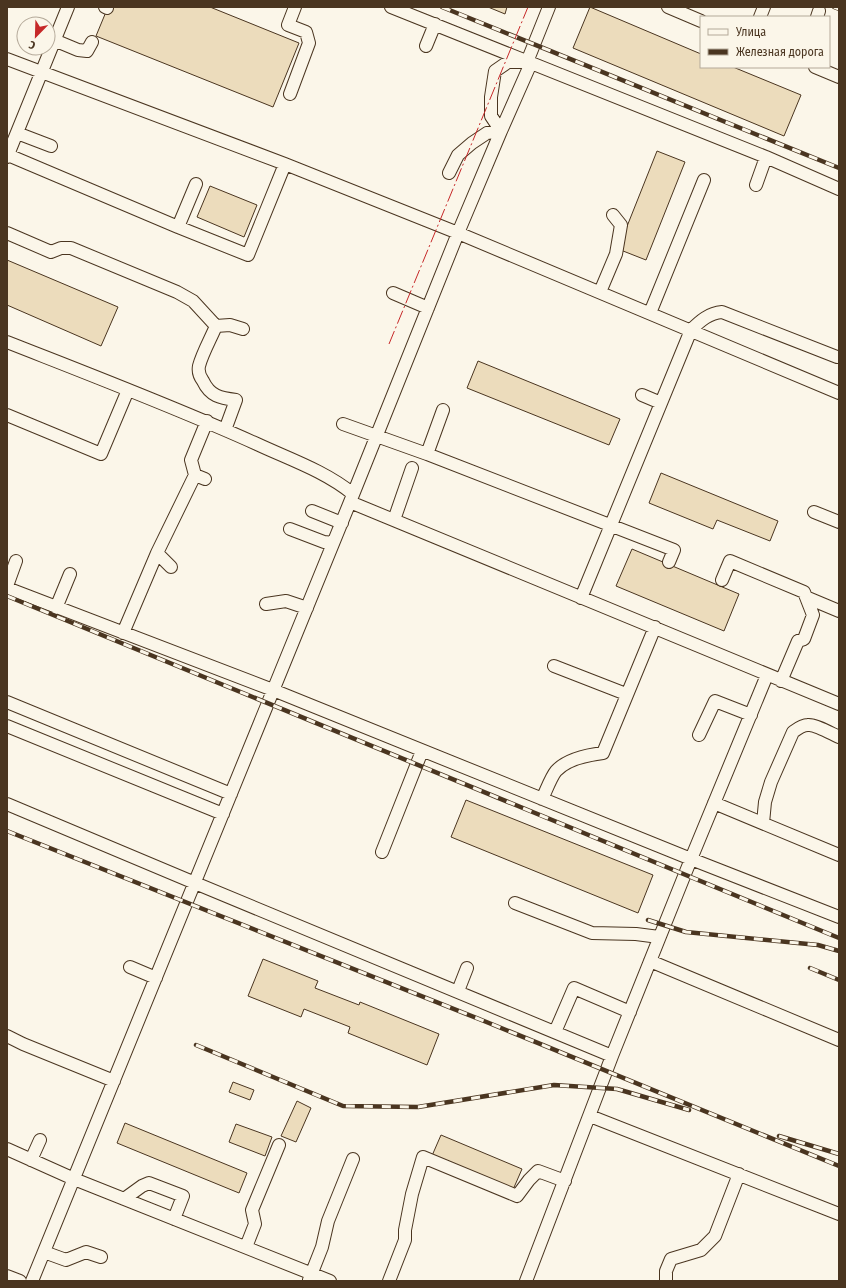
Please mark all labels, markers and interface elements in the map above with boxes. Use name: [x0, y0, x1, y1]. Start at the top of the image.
north arrow: [16, 16, 56, 56]
legend: [700, 16, 830, 68]
text: Улица: [735, 25, 766, 39]
text: С: [27, 38, 37, 52]
text: Железная дорога: [736, 45, 824, 59]

